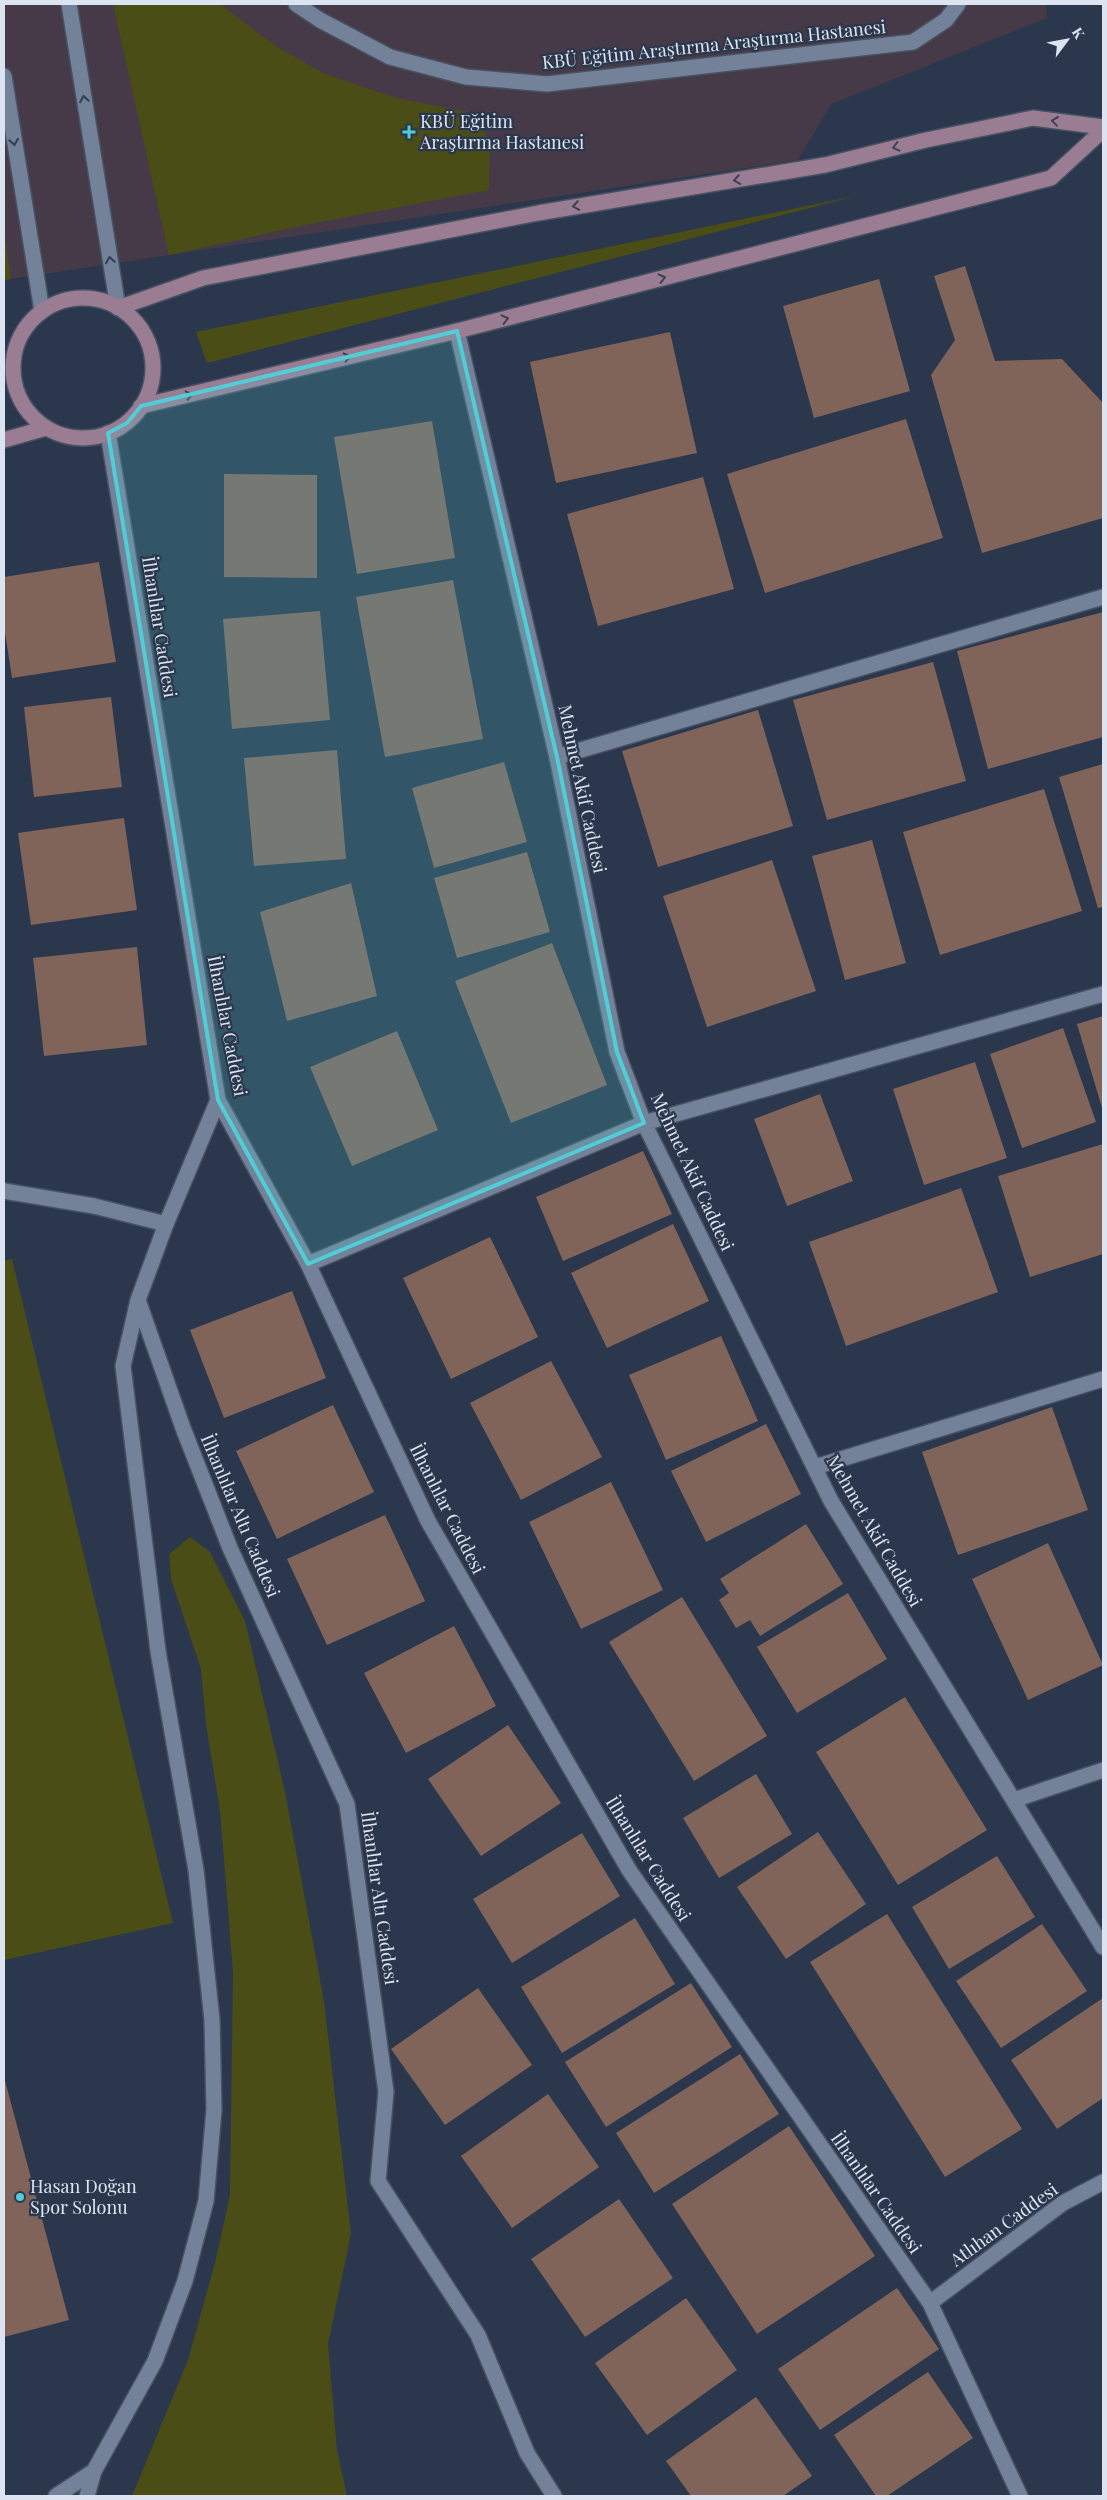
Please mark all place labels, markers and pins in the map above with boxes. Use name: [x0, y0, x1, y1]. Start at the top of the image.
place label: KBÜ Eğitim Araştırma Hastanesi: [419, 109, 584, 154]
marker: KBÜ Eğitim Araştırma Hastanesi: [402, 125, 416, 139]
place label: Hasan Doğan Spor Solonu: [30, 2174, 137, 2219]
marker: Hasan Doğan Spor Solonu: [14, 2191, 26, 2203]

